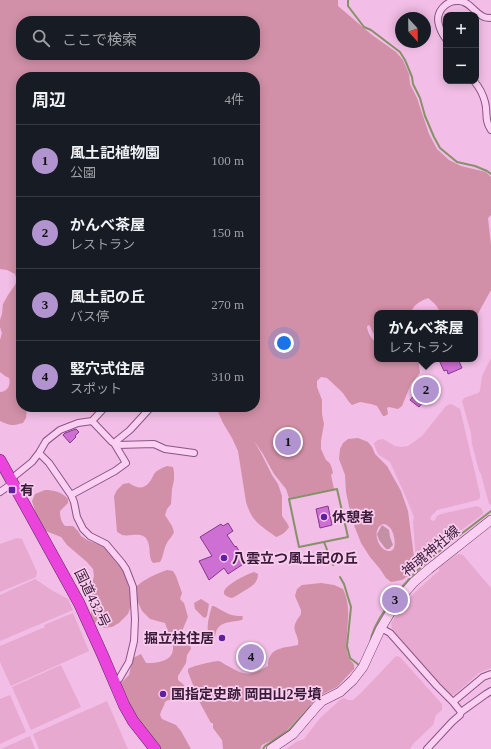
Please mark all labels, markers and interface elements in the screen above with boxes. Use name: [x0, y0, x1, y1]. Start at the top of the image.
north arrow: [395, 12, 431, 48]
map controls: [443, 12, 479, 84]
button: +: [443, 12, 479, 48]
search box: [16, 16, 260, 60]
icon: search: [30, 27, 52, 49]
text: ここで検索: [62, 32, 137, 48]
button: −: [443, 48, 479, 84]
text: 周辺: [32, 91, 66, 110]
text: 4件: [224, 92, 244, 107]
text: 風土記植物園: [70, 145, 160, 161]
text: 1: [42, 153, 48, 168]
text: 100 m: [211, 153, 244, 168]
text: 公園: [70, 165, 96, 180]
text: かんべ茶屋: [70, 217, 145, 233]
text: 2: [42, 225, 48, 240]
text: 150 m: [211, 225, 244, 240]
text: レストラン: [70, 237, 135, 252]
text: 風土記の丘: [70, 289, 145, 305]
text: 3: [42, 297, 48, 312]
text: 270 m: [211, 297, 244, 312]
text: バス停: [70, 309, 109, 324]
popup: [374, 310, 478, 362]
text: かんべ茶屋: [388, 320, 464, 336]
your location: [274, 333, 294, 353]
text: レストラン: [388, 340, 454, 355]
text: 竪穴式住居: [70, 361, 145, 377]
text: 4: [42, 369, 48, 384]
text: 310 m: [211, 369, 244, 384]
pin: 2: [413, 375, 439, 405]
text: スポット: [70, 381, 122, 396]
pin: 1: [275, 427, 301, 457]
place label: 有: [20, 483, 34, 498]
marker: 有: [7, 485, 17, 495]
place label: 休憩者: [332, 509, 374, 525]
marker: 休憩者: [319, 512, 329, 522]
street label: 神魂神社線: [399, 523, 463, 579]
place label: 八雲立つ風土記の丘: [232, 551, 358, 566]
marker: 八雲立つ風土記の丘: [219, 553, 229, 563]
street label: 国道432号: [71, 566, 113, 630]
pin: 3: [382, 585, 408, 615]
place label: 掘立柱住居: [144, 630, 214, 646]
marker: 掘立柱住居: [217, 633, 227, 643]
pin: 4: [238, 642, 264, 672]
place label: 国指定史跡 岡田山2号墳: [171, 686, 322, 702]
marker: 国指定史跡 岡田山2号墳: [158, 689, 168, 699]

